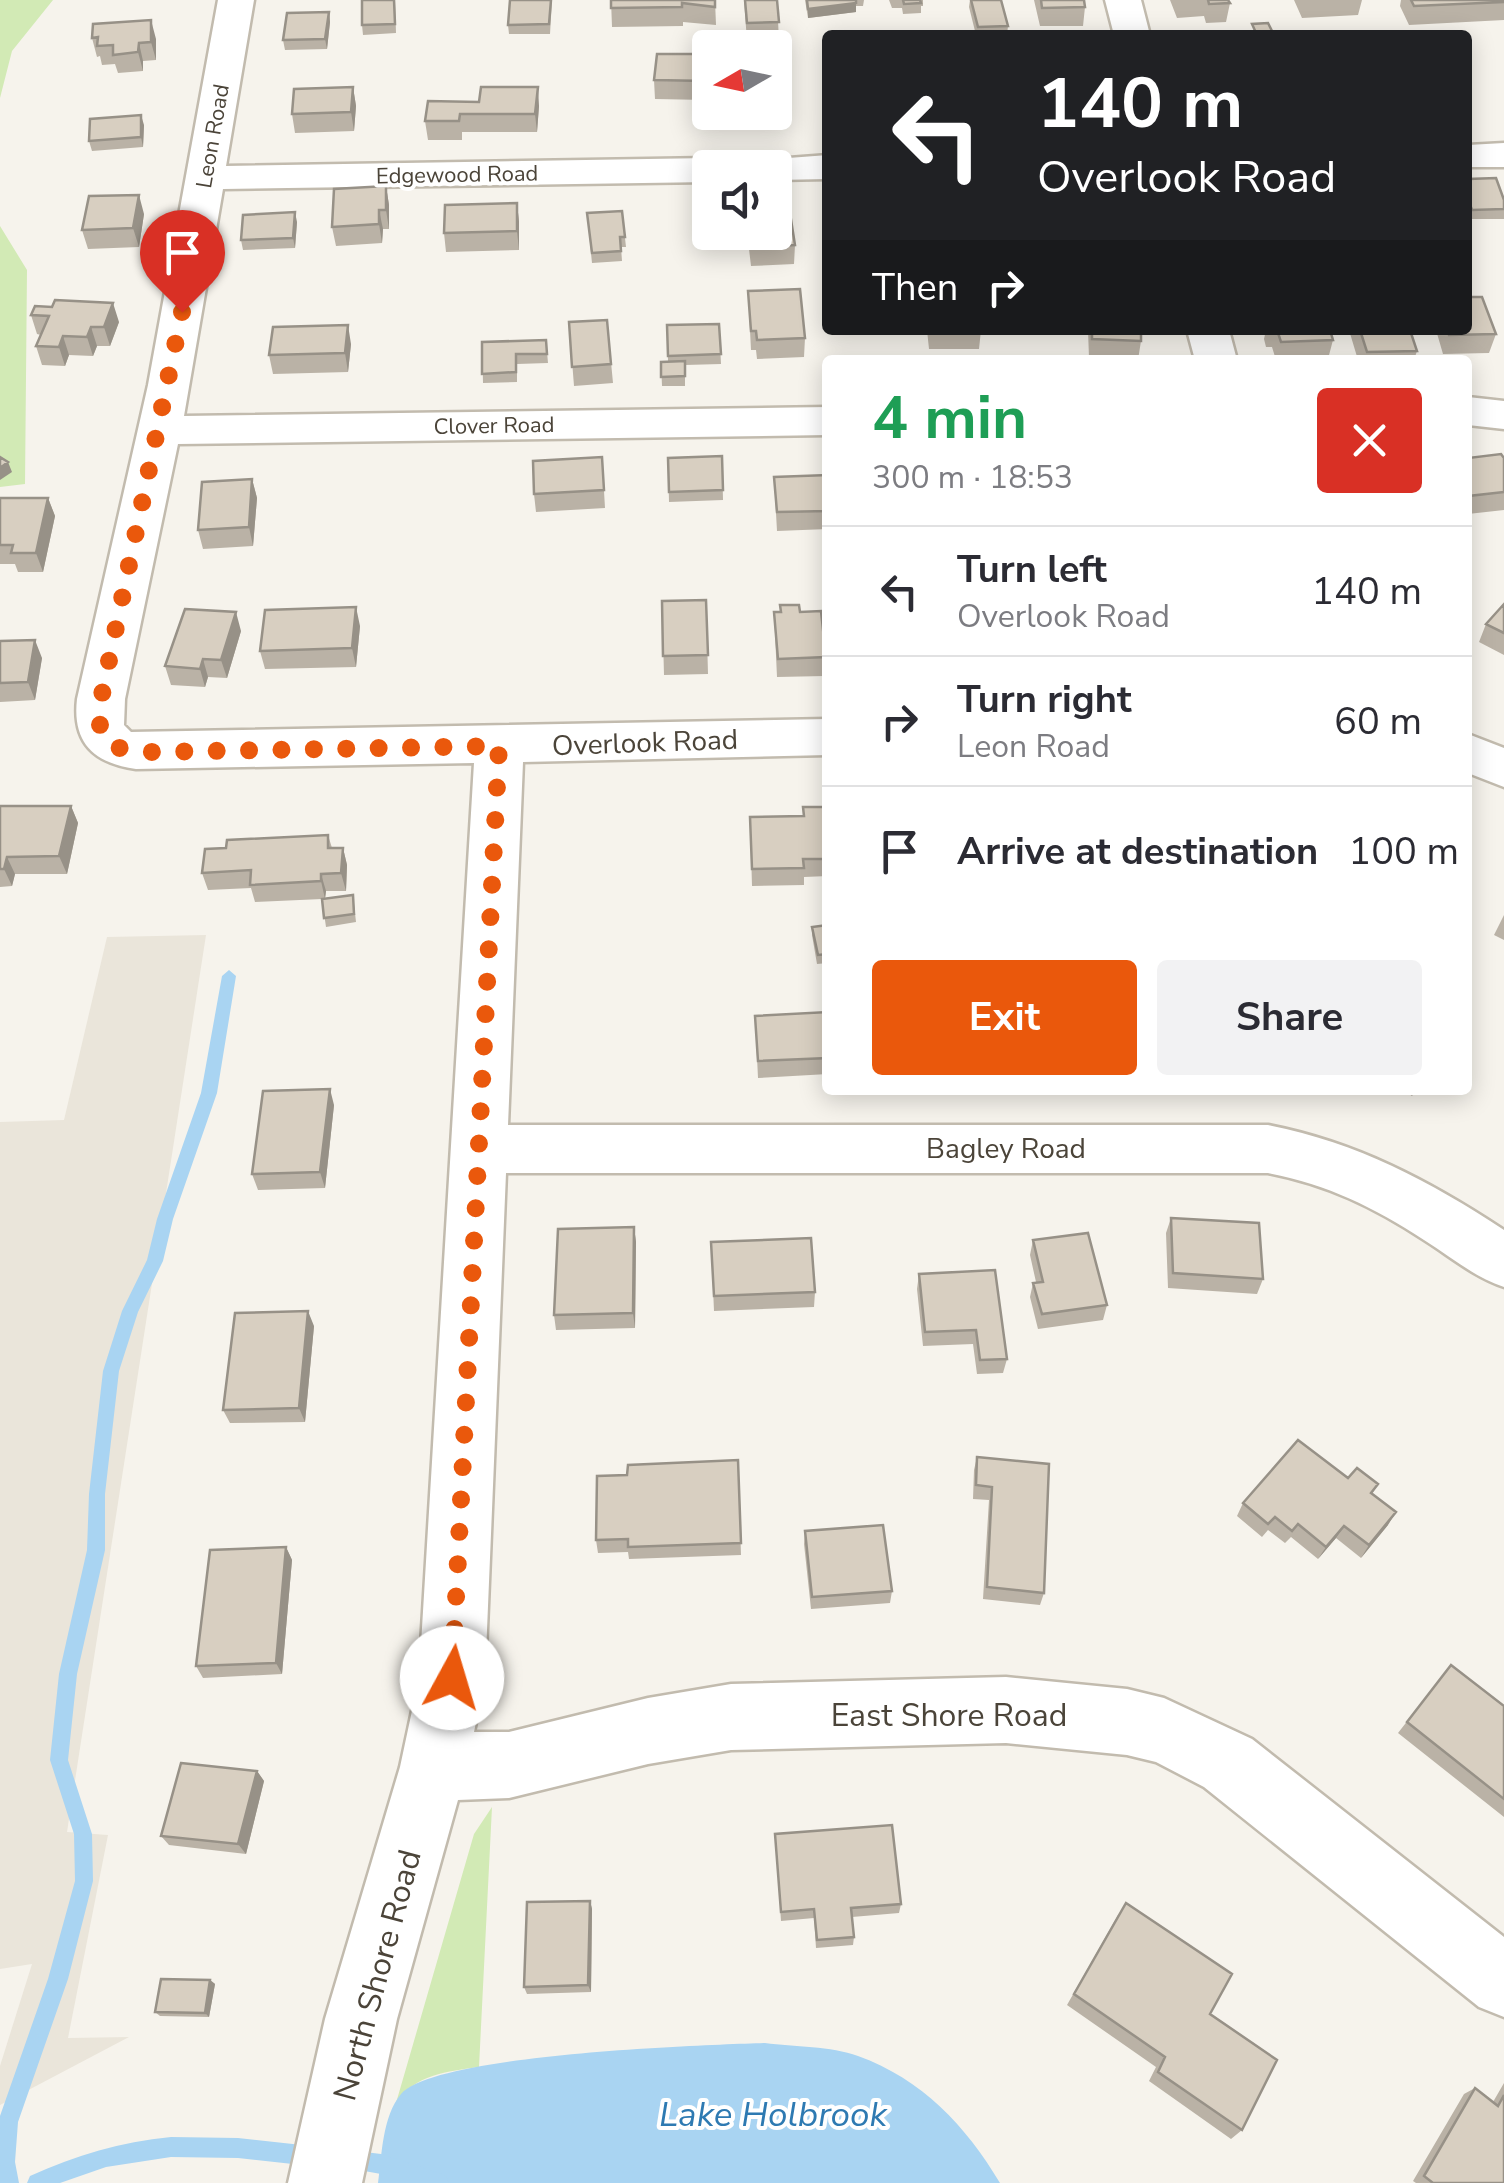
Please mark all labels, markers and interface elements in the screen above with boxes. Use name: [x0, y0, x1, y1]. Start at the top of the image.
north arrow: [692, 30, 792, 130]
map controls: [692, 30, 792, 250]
text: 140 m: [1037, 56, 1243, 152]
icon: left: [872, 70, 1002, 200]
street label: Leon Road: [189, 82, 237, 191]
text: Overlook Road: [1037, 147, 1336, 208]
button: sound: [692, 150, 792, 250]
street label: Edgewood Road: [376, 159, 539, 191]
pin: [140, 210, 225, 313]
icon: arrive: [155, 225, 210, 280]
icon: right: [978, 260, 1033, 315]
text: Then: [872, 262, 958, 313]
text: 4 min: [872, 377, 1027, 459]
button: close: [1317, 388, 1422, 493]
street label: Clover Road: [433, 410, 555, 442]
text: 300 m · 18:53: [872, 456, 1073, 499]
text: Turn left: [957, 544, 1107, 595]
icon: left: [872, 564, 927, 619]
text: 140 m: [1311, 566, 1422, 617]
text: Overlook Road: [957, 595, 1170, 638]
text: Turn right: [957, 674, 1132, 725]
icon: right: [872, 694, 927, 749]
text: 60 m: [1334, 696, 1422, 747]
street label: Overlook Road: [551, 721, 739, 765]
text: Leon Road: [957, 725, 1110, 768]
icon: arrive: [872, 824, 927, 879]
text: Arrive at destination: [957, 826, 1318, 877]
text: 100 m: [1348, 826, 1459, 877]
button: Exit: [872, 960, 1137, 1075]
button: Share: [1157, 960, 1422, 1075]
street label: Bagley Road: [926, 1130, 1086, 1168]
position arrow: [400, 1626, 504, 1730]
street label: East Shore Road: [831, 1694, 1067, 1737]
street label: North Shore Road: [323, 1845, 432, 2105]
water label: Lake Holbrook: [659, 2091, 888, 2138]

